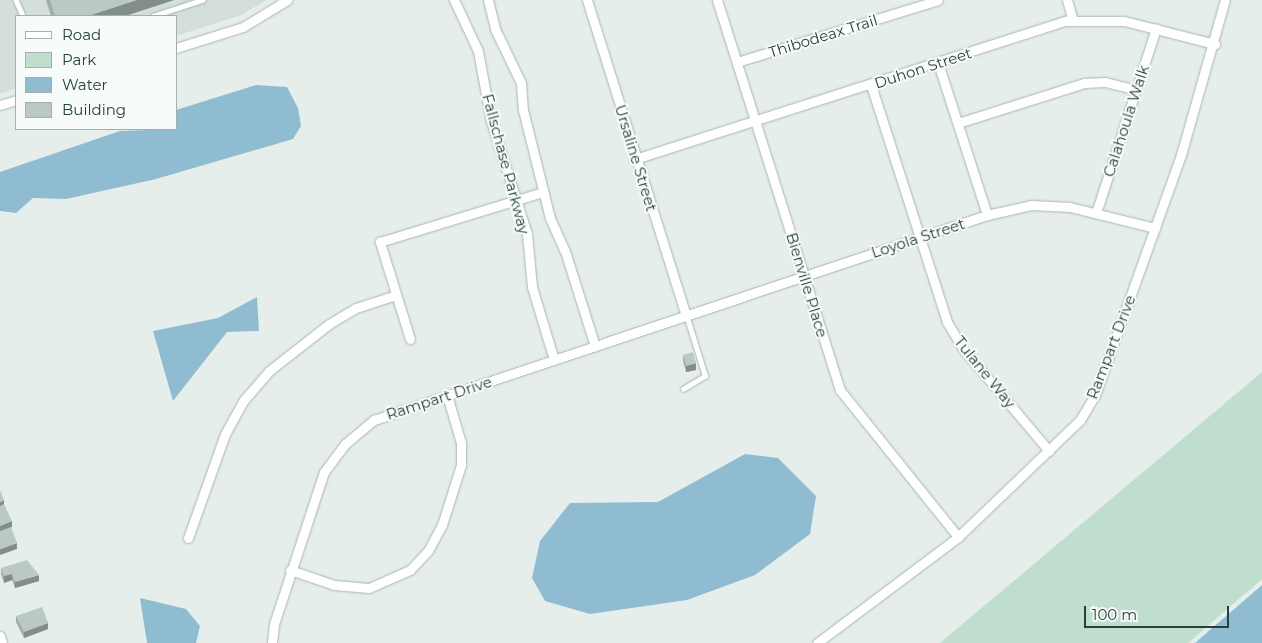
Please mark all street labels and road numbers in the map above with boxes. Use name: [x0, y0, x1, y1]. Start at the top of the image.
street label: Thibodeax Trail: [766, 11, 880, 61]
street label: Duhon Street: [872, 44, 974, 92]
street label: Calahoula Walk: [1099, 63, 1153, 179]
street label: Fallschase Parkway: [479, 92, 533, 236]
street label: Ursaline Street: [611, 102, 661, 214]
street label: Loyola Street: [869, 214, 967, 262]
street label: Bienville Place: [783, 230, 831, 340]
street label: Rampart Drive: [1083, 292, 1139, 402]
street label: Tulane Way: [951, 333, 1019, 411]
street label: Rampart Drive: [384, 372, 494, 424]

